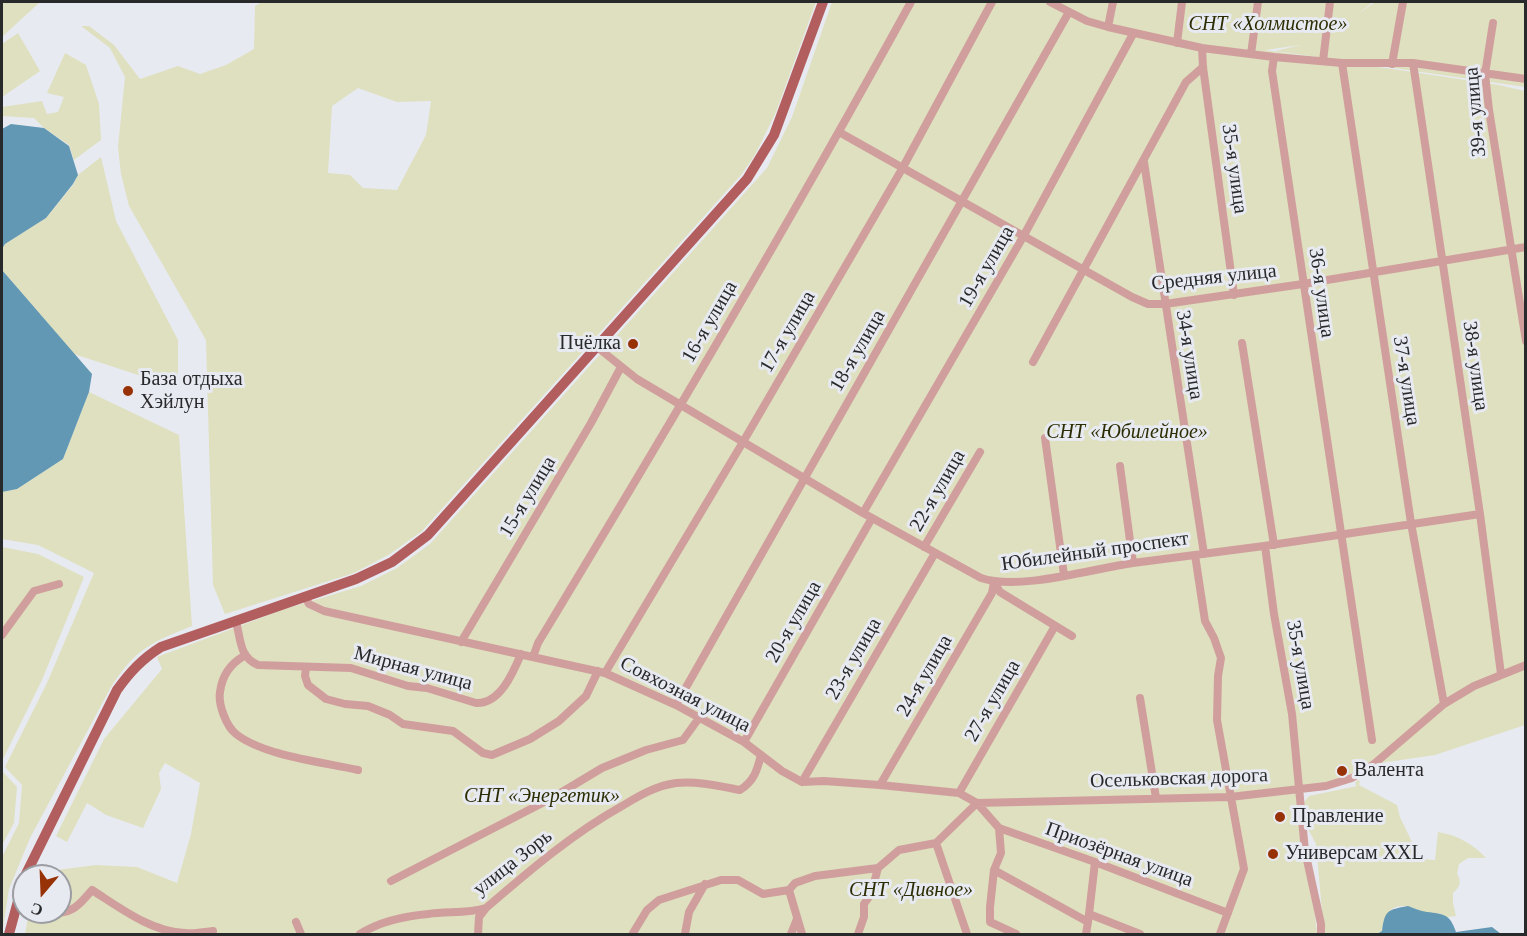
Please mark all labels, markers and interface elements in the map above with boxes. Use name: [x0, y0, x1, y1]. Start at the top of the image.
park label: СНТ «Холмистое»: [1189, 13, 1347, 37]
street label: 39-я улица: [1460, 66, 1492, 158]
street label: 35-я улица: [1216, 123, 1252, 215]
street label: 19-я улица: [954, 222, 1020, 312]
street label: 36-я улица: [1303, 247, 1339, 339]
street label: Средняя улица: [1150, 260, 1278, 296]
street label: 16-я улица: [677, 277, 743, 367]
street label: 17-я улица: [755, 287, 821, 377]
street label: 18-я улица: [825, 306, 891, 396]
street label: 34-я улица: [1170, 309, 1208, 401]
street label: 38-я улица: [1457, 320, 1493, 412]
place label: Пчёлка: [559, 332, 621, 356]
street label: 37-я улица: [1387, 335, 1425, 427]
marker: Пчёлка: [626, 337, 640, 351]
place label: База отдыха Хэйлун: [140, 368, 243, 415]
marker: База отдыха Хэйлун: [121, 384, 135, 398]
park label: СНТ «Юбилейное»: [1046, 421, 1208, 445]
street label: 22-я улица: [905, 446, 971, 536]
street label: 15-я улица: [494, 452, 562, 542]
street label: Юбилейный проспект: [1000, 527, 1190, 577]
street label: 20-я улица: [761, 577, 827, 667]
street label: 23-я улица: [821, 614, 887, 704]
street label: 35-я улица: [1280, 618, 1320, 712]
street label: 24-я улица: [892, 631, 958, 721]
street label: Мирная улица: [351, 642, 475, 696]
street label: Совхозная улица: [616, 652, 754, 738]
street label: 27-я улица: [960, 656, 1026, 746]
place label: Валента: [1354, 759, 1424, 783]
street label: Осельковская дорога: [1090, 764, 1268, 794]
marker: Валента: [1335, 764, 1349, 778]
park label: СНТ «Энергетик»: [464, 785, 620, 809]
place label: Правление: [1292, 805, 1384, 829]
marker: Правление: [1273, 810, 1287, 824]
street label: Приозёрная улица: [1042, 817, 1196, 893]
street label: улица Зорь: [469, 825, 557, 901]
place label: Универсам XXL: [1285, 842, 1424, 866]
marker: Универсам XXL: [1266, 847, 1280, 861]
north arrow: [12, 864, 72, 924]
park label: СНТ «Дивное»: [849, 879, 973, 903]
text: С: [28, 900, 45, 920]

